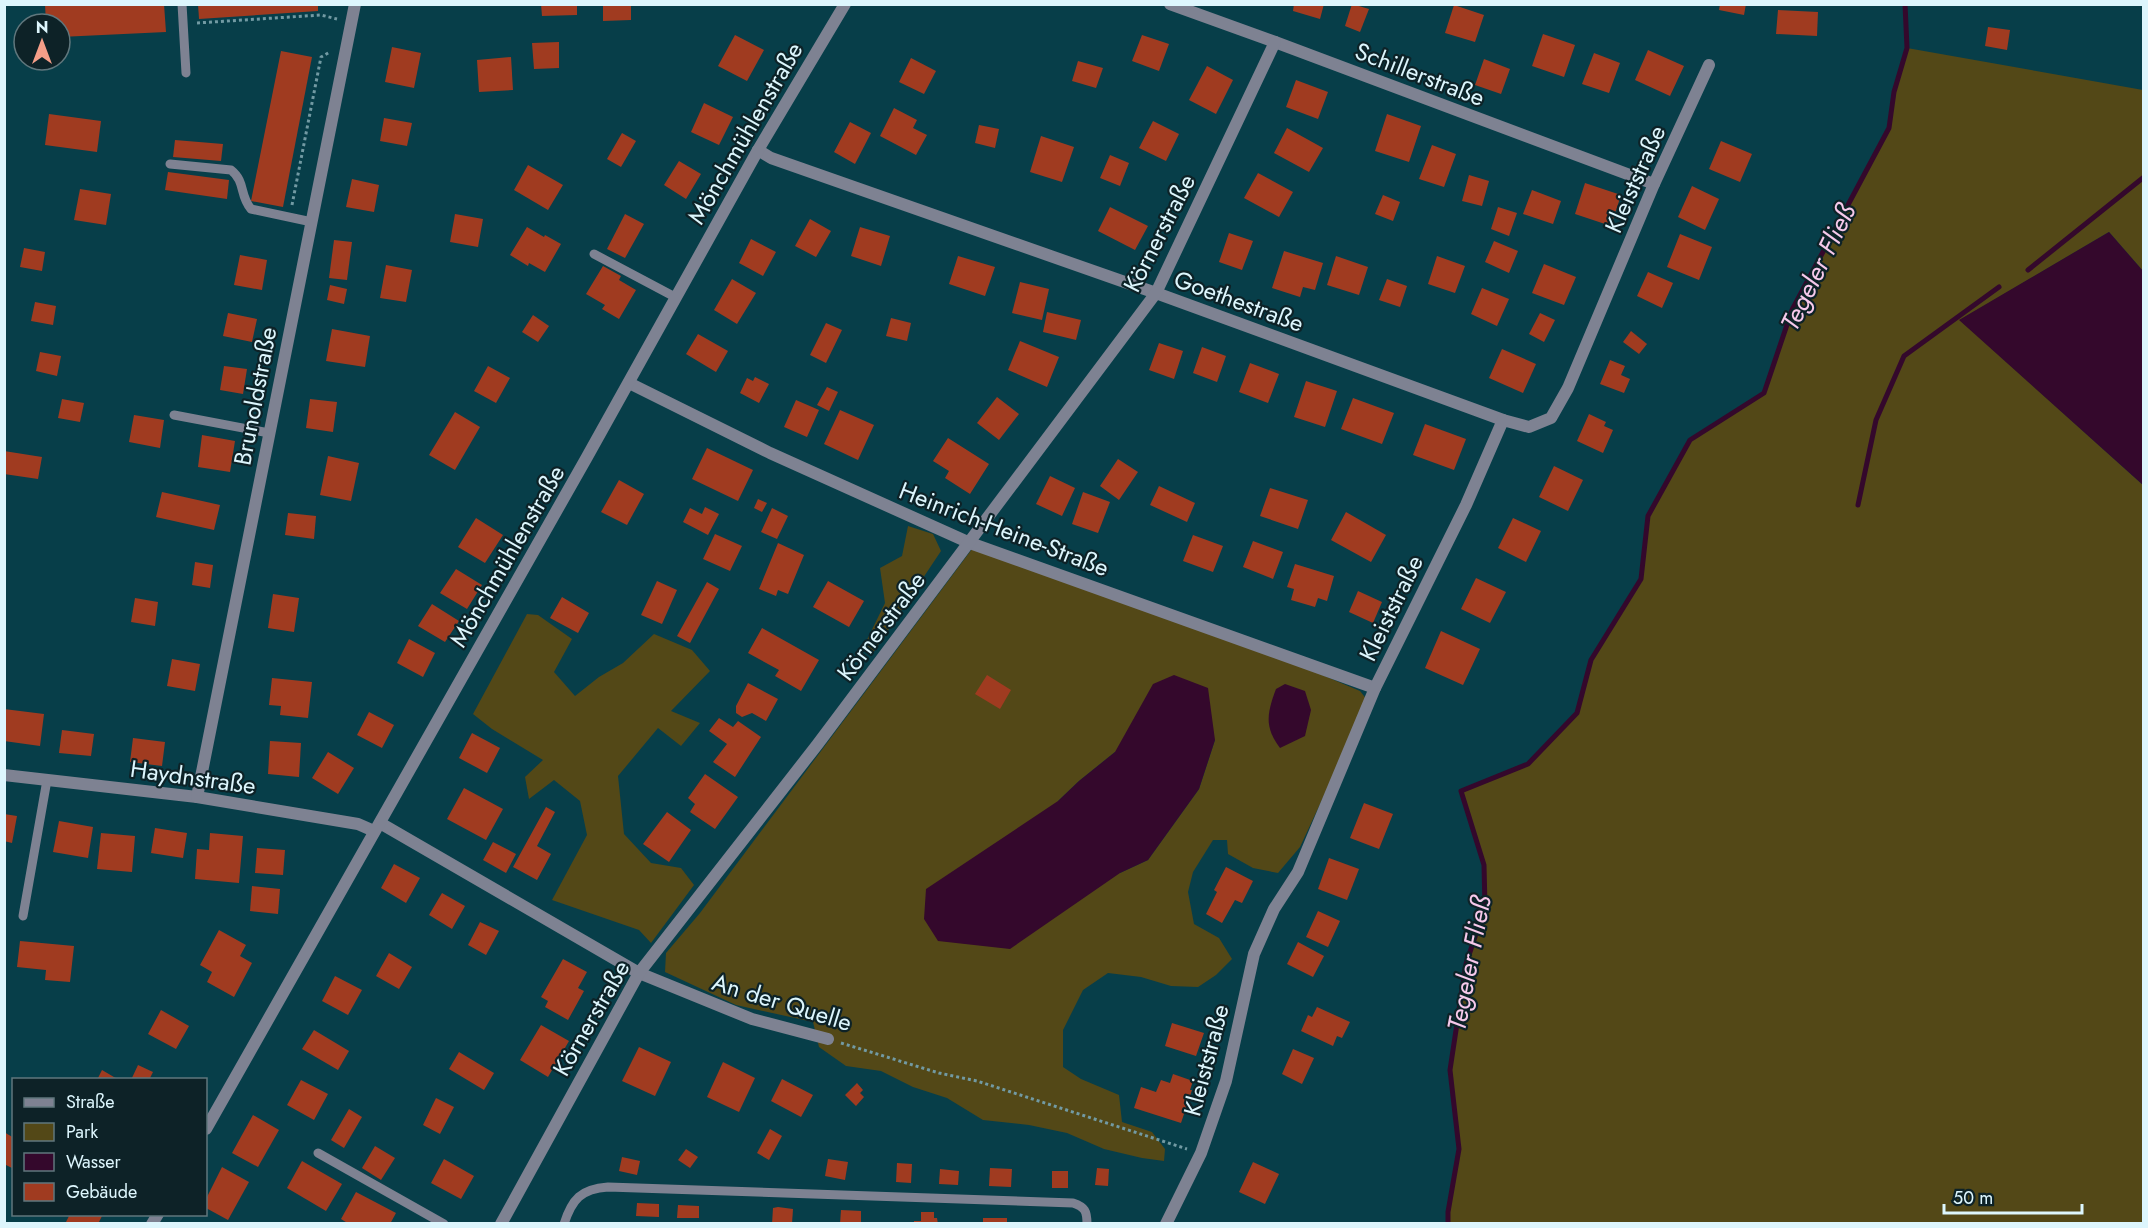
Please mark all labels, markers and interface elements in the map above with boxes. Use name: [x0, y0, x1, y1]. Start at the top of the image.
north arrow: [12, 12, 72, 72]
text: N: [36, 16, 48, 39]
street label: Schillerstraße: [1350, 33, 1490, 115]
street label: Mönchmühlenstraße: [679, 36, 811, 230]
street label: Kleiststraße: [1596, 120, 1674, 238]
street label: Körnerstraße: [1114, 168, 1204, 298]
water label: Tegeler Fließ: [1771, 197, 1865, 337]
street label: Goethestraße: [1169, 261, 1309, 341]
street label: Brunoldstraße: [224, 324, 286, 468]
street label: Mönchmühlenstraße: [441, 459, 573, 653]
street label: Heinrich-Heine-Straße: [894, 473, 1114, 585]
street label: Kleiststraße: [1350, 549, 1432, 667]
street label: Körnerstraße: [828, 564, 934, 688]
street label: Haydnstraße: [128, 751, 258, 803]
water label: Tegeler Fließ: [1437, 892, 1501, 1034]
street label: Körnerstraße: [544, 954, 638, 1082]
street label: An der Quelle: [708, 964, 856, 1040]
street label: Kleiststraße: [1174, 1000, 1238, 1120]
legend: [12, 1078, 207, 1216]
text: Straße: [66, 1089, 114, 1115]
text: Park: [66, 1119, 98, 1145]
text: Wasser: [66, 1149, 121, 1175]
scale bar: [1944, 1177, 2082, 1215]
text: Gebäude: [66, 1179, 137, 1205]
text: 50 m: [1953, 1185, 1993, 1211]

